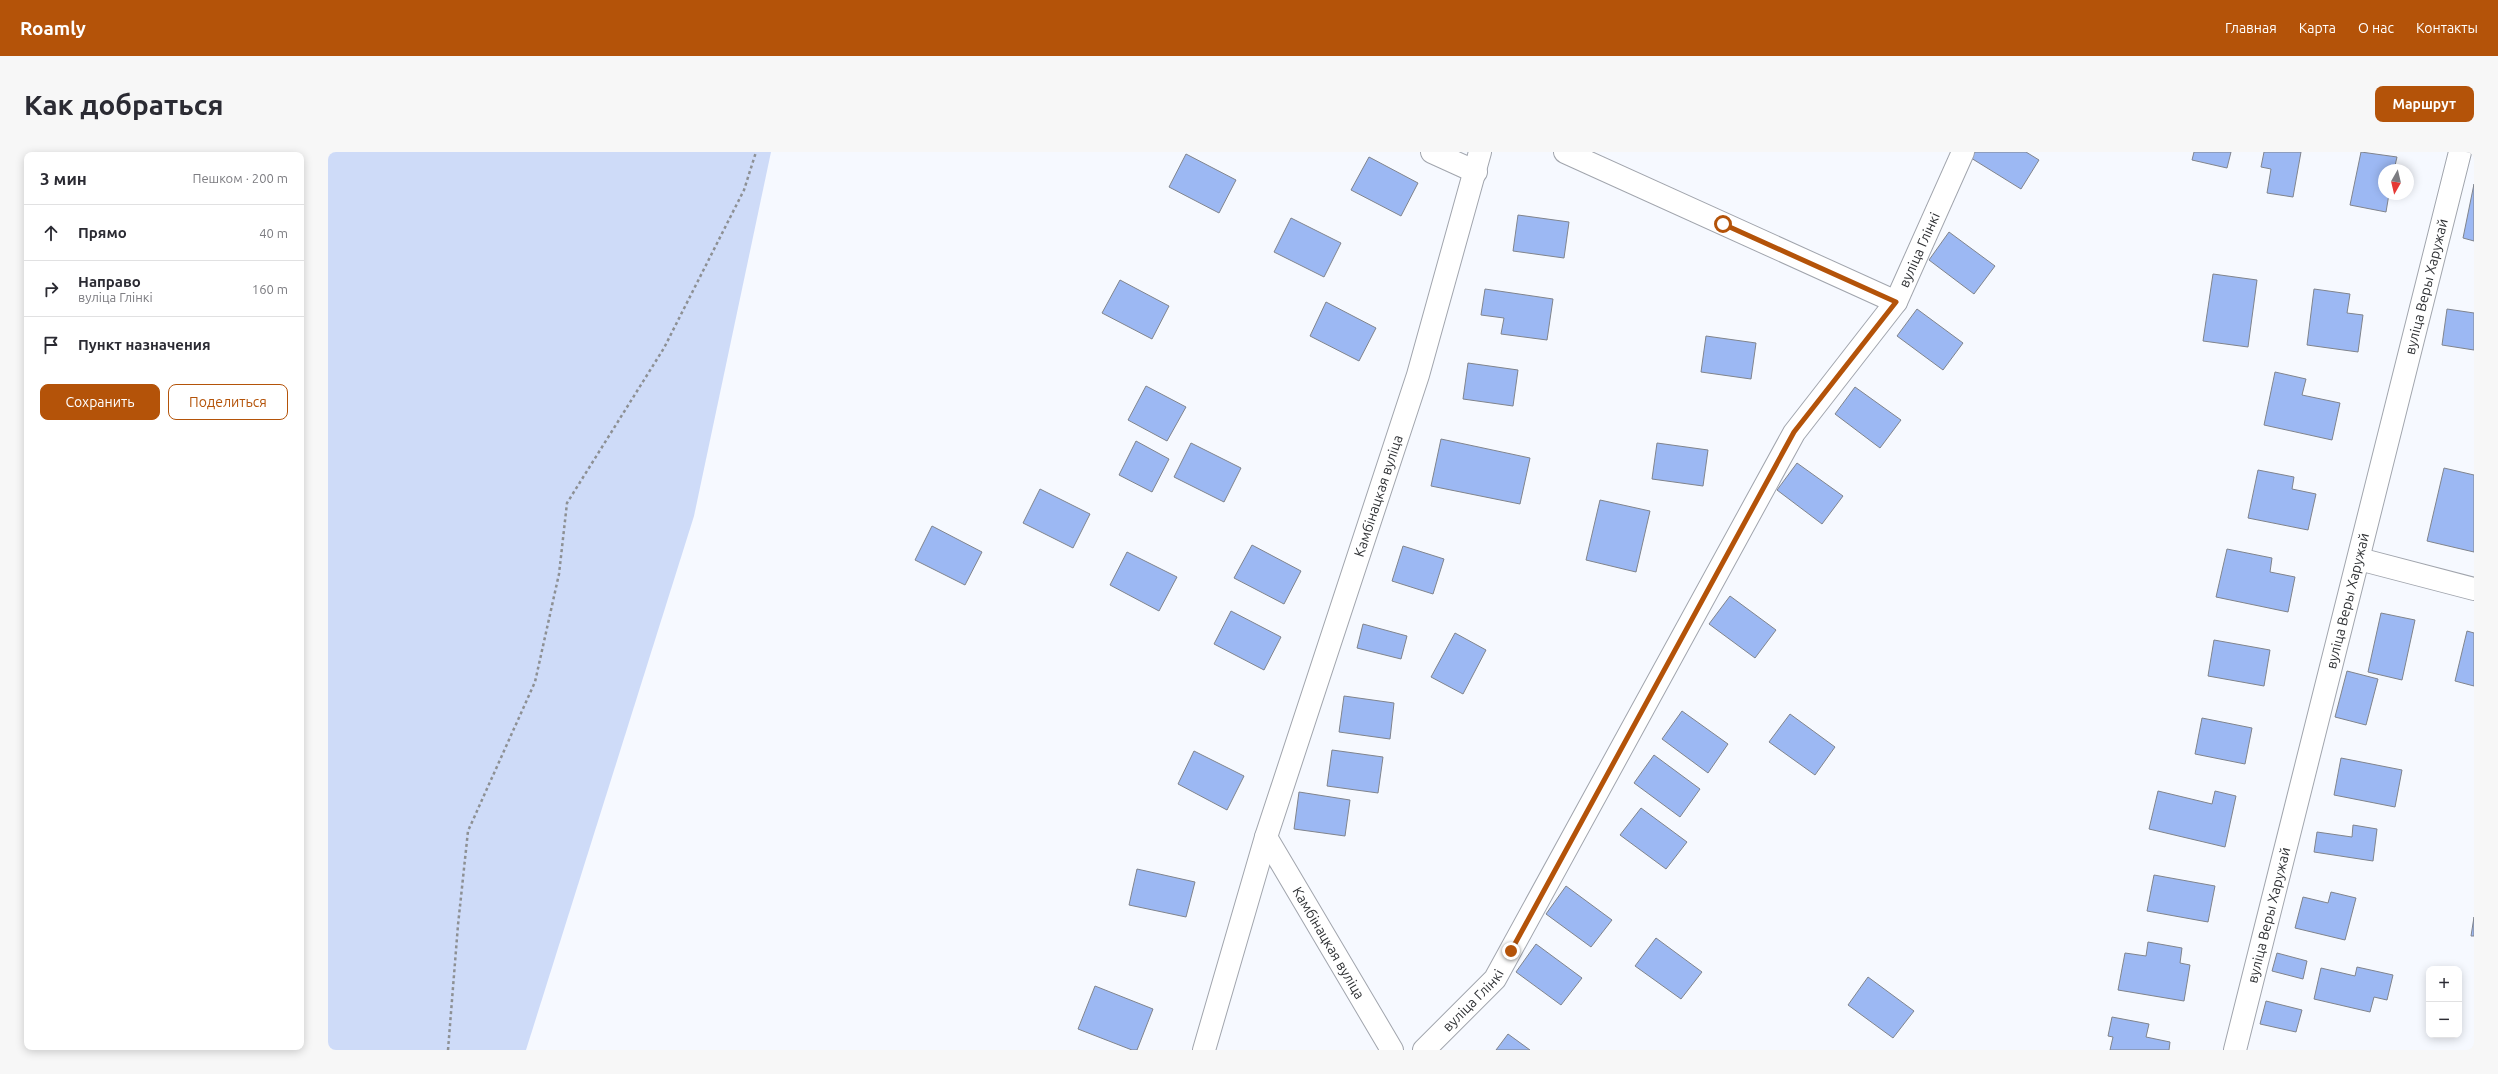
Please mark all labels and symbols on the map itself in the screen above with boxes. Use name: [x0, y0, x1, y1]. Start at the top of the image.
north arrow: [2378, 164, 2414, 200]
street label: вуліца Глінкі: [1896, 210, 1943, 290]
route start: [1714, 215, 1732, 233]
street label: вуліца Веры Харужай: [2402, 217, 2451, 356]
street label: Камбінацкая вуліца: [1351, 433, 1406, 559]
street label: вуліца Веры Харужай: [2323, 531, 2372, 671]
street label: вуліца Веры Харужай: [2244, 846, 2294, 985]
street label: Камбінацкая вуліца: [1289, 884, 1368, 1002]
route end: [1502, 942, 1520, 960]
street label: вуліца Глінкі: [1439, 967, 1507, 1035]

